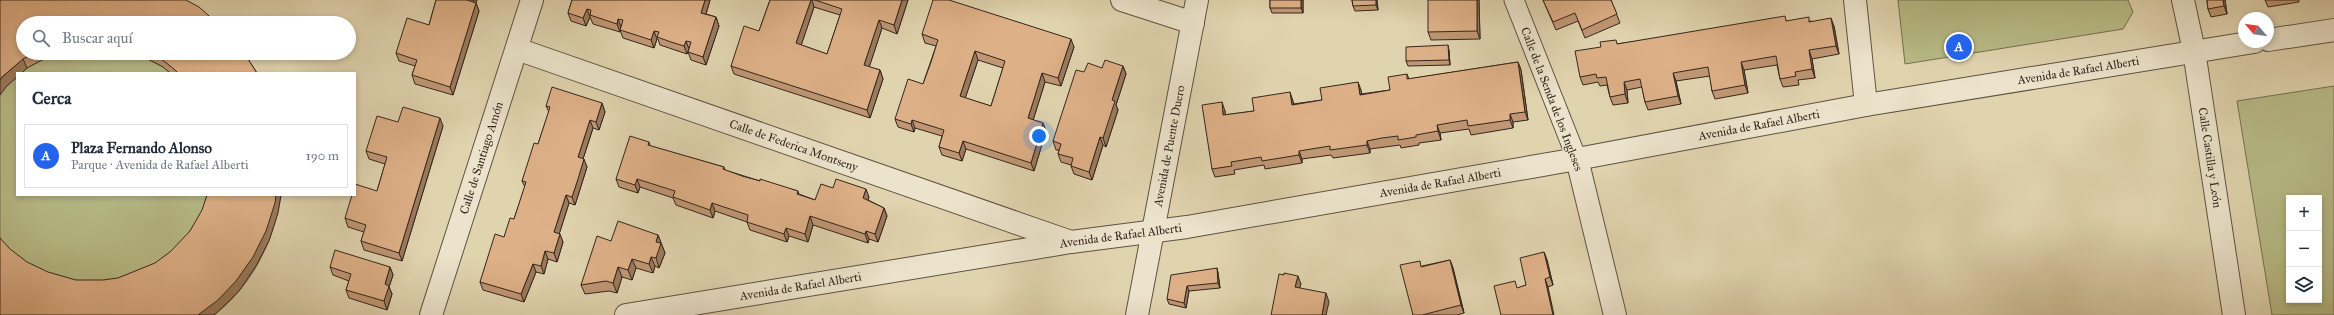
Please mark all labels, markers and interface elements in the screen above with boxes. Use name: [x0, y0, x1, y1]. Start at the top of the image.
north arrow: [2238, 12, 2274, 48]
search box: [16, 16, 356, 60]
street label: Calle de la Senda de los Ingleses: [1517, 25, 1586, 173]
icon: search: [30, 27, 52, 49]
text: Buscar aquí: [62, 29, 133, 47]
pin: A: [1946, 32, 1972, 62]
street label: Avenida de Rafael Alberti: [2016, 54, 2141, 87]
street label: Avenida de Puente Duero: [1151, 84, 1188, 209]
text: Cerca: [32, 88, 71, 109]
street label: Calle de Santiago Amón: [457, 99, 506, 216]
street label: Calle Castilla y León: [2196, 106, 2225, 209]
street label: Avenida de Rafael Alberti: [1696, 107, 1821, 143]
street label: Calle de Federica Montseny: [727, 116, 860, 174]
your location: [1029, 126, 1049, 146]
text: Plaza Fernando Alonso: [71, 139, 212, 157]
text: A: [42, 148, 50, 164]
text: 190 m: [306, 148, 339, 164]
text: Parque · Avenida de Rafael Alberti: [71, 157, 249, 173]
street label: Avenida de Rafael Alberti: [1377, 165, 1503, 200]
map controls: [2286, 195, 2322, 303]
button: +: [2286, 195, 2322, 231]
street label: Avenida de Rafael Alberti: [1058, 221, 1183, 251]
button: −: [2286, 231, 2322, 267]
button: layers: [2286, 267, 2322, 303]
street label: Avenida de Rafael Alberti: [738, 269, 863, 303]

